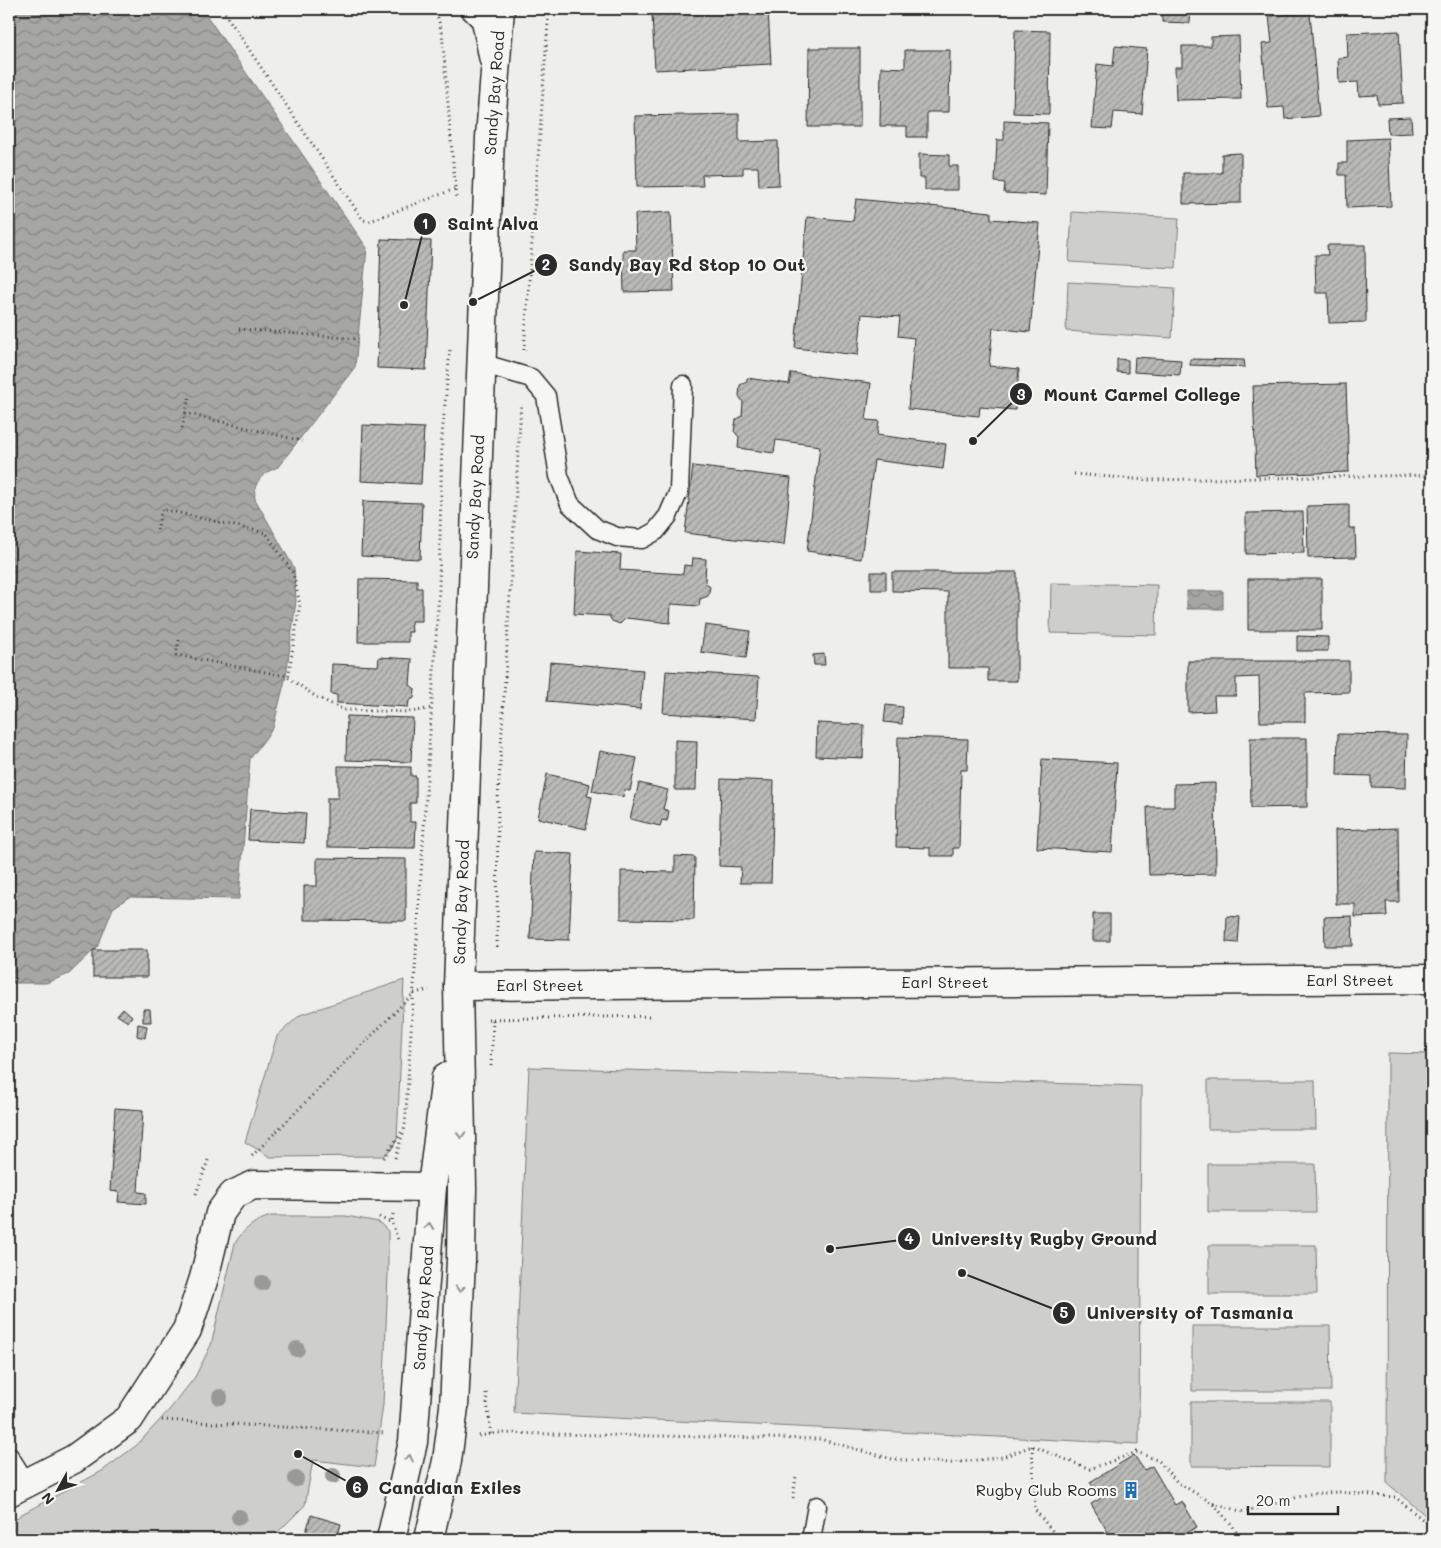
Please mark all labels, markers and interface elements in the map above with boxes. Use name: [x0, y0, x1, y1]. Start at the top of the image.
street label: Sandy Bay Road: [479, 30, 508, 156]
callout: Saint Alva: [413, 208, 549, 241]
text: Saint Alva: [447, 211, 539, 235]
text: 1: [422, 213, 428, 233]
callout: Sandy Bay Rd Stop 10 Out: [534, 248, 816, 281]
text: Sandy Bay Rd Stop 10 Out: [569, 252, 806, 276]
text: 2: [542, 254, 550, 274]
callout: Mount Carmel College: [1008, 378, 1250, 411]
text: Mount Carmel College: [1044, 382, 1241, 406]
text: 3: [1016, 384, 1026, 404]
street label: Sandy Bay Road: [461, 434, 488, 560]
street label: Sandy Bay Road: [448, 839, 473, 965]
street label: Earl Street: [1306, 969, 1394, 990]
street label: Earl Street: [901, 971, 989, 992]
street label: Earl Street: [496, 974, 584, 995]
one-way arrow: [456, 1131, 466, 1139]
one-way arrow: [423, 1222, 434, 1230]
callout: University Rugby Ground: [896, 1222, 1167, 1255]
text: University Rugby Ground: [931, 1226, 1157, 1250]
text: 4: [904, 1228, 914, 1248]
street label: Sandy Bay Road: [408, 1245, 437, 1371]
one-way arrow: [454, 1285, 465, 1293]
callout: University of Tasmania: [1052, 1296, 1304, 1329]
text: University of Tasmania: [1086, 1300, 1294, 1324]
text: 5: [1060, 1302, 1069, 1322]
one-way arrow: [404, 1453, 414, 1462]
north arrow: [32, 1466, 82, 1516]
callout: Canadian Exiles: [344, 1471, 532, 1504]
text: Canadian Exiles: [379, 1475, 521, 1499]
text: 6: [352, 1477, 362, 1497]
place label: Rugby Club Rooms: [976, 1479, 1117, 1500]
building icon: Rugby Club Rooms: [1121, 1480, 1141, 1500]
scale bar: [1248, 1483, 1338, 1515]
text: N: [37, 1488, 58, 1509]
text: 20 m: [1256, 1490, 1290, 1510]

